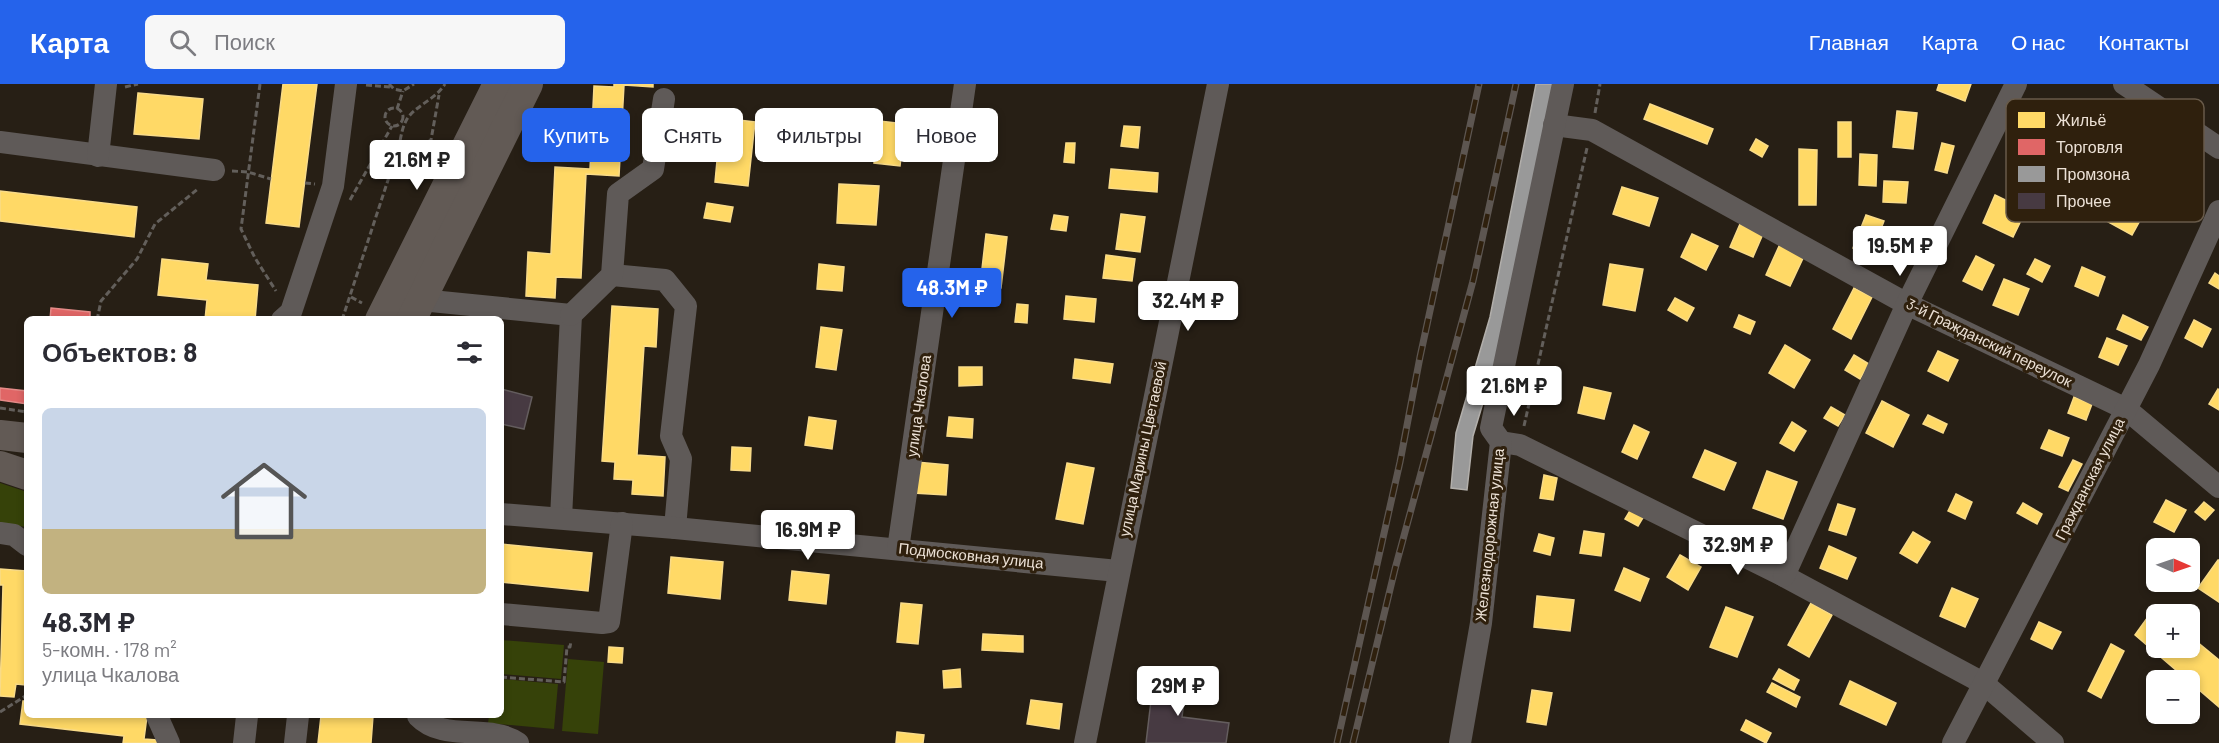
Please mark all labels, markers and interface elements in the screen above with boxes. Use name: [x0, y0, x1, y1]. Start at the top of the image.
search box: [145, 15, 565, 69]
text: Карта: [30, 25, 109, 59]
icon: search: [166, 26, 199, 59]
text: Поиск: [214, 28, 275, 54]
text: Главная: [1809, 29, 1889, 54]
text: Карта: [1922, 29, 1978, 54]
text: О нас: [2011, 29, 2065, 54]
text: Контакты: [2098, 29, 2189, 54]
legend: [2006, 99, 2204, 222]
chip: Купить: [522, 108, 630, 162]
chip: Снять: [642, 108, 743, 162]
chip: Фильтры: [755, 108, 883, 162]
chip: Новое: [895, 108, 998, 162]
text: Жильё: [2056, 110, 2106, 129]
text: Торговля: [2056, 137, 2123, 156]
pin: 21.6M ₽: [362, 140, 472, 191]
text: 21.6M ₽: [384, 147, 450, 171]
text: Промзона: [2056, 164, 2130, 183]
text: Прочее: [2056, 191, 2111, 210]
pin: 19.5M ₽: [1845, 226, 1955, 277]
text: 19.5M ₽: [1867, 233, 1933, 257]
pin: 48.3M ₽: [897, 268, 1007, 319]
text: 48.3M ₽: [916, 275, 988, 299]
pin: 32.4M ₽: [1133, 281, 1243, 332]
text: 32.4M ₽: [1152, 288, 1224, 312]
street label: 3-й Гражданский переулок: [1904, 294, 2076, 390]
text: Объектов: 8: [42, 336, 197, 367]
icon: filters: [453, 336, 486, 369]
street label: улица Чкалова: [902, 353, 934, 458]
street label: улица Марины Цветаевой: [1115, 360, 1169, 538]
pin: 21.6M ₽: [1459, 366, 1569, 417]
text: 21.6M ₽: [1481, 373, 1547, 397]
street label: Гражданская улица: [2051, 414, 2128, 543]
icon: home: [210, 447, 318, 555]
street label: Железнодорожная улица: [1471, 447, 1507, 622]
pin: 16.9M ₽: [753, 510, 863, 561]
text: 16.9M ₽: [775, 517, 841, 541]
pin: 32.9M ₽: [1683, 525, 1793, 576]
text: 32.9M ₽: [1703, 532, 1773, 556]
street label: Подмосковная улица: [898, 538, 1045, 572]
north arrow: [2146, 538, 2200, 592]
map controls: [2146, 538, 2200, 724]
button: +: [2146, 604, 2200, 658]
text: 48.3M ₽: [42, 606, 135, 637]
text: 5-комн. · 178 m²: [42, 637, 177, 661]
text: улица Чкалова: [42, 662, 179, 686]
pin: 29M ₽: [1136, 666, 1220, 717]
button: −: [2146, 670, 2200, 724]
text: 29M ₽: [1151, 673, 1205, 697]

